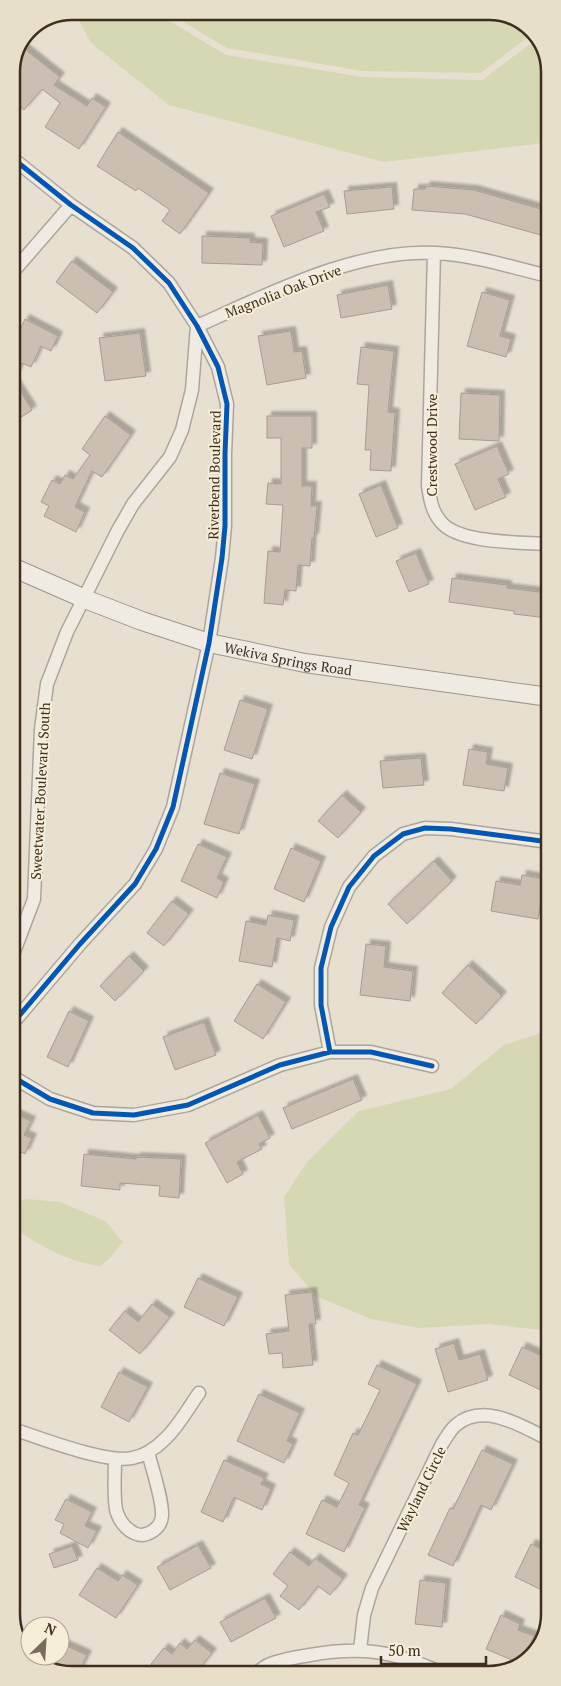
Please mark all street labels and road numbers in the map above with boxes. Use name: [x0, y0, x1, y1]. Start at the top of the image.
street label: Magnolia Oak Drive: [222, 260, 344, 322]
street label: Crestwood Drive: [422, 394, 441, 496]
street label: Riverbend Boulevard: [203, 410, 225, 540]
street label: Wekiva Springs Road: [223, 637, 354, 679]
street label: Sweetwater Boulevard South: [26, 702, 54, 880]
street label: Wayland Circle: [392, 1443, 450, 1535]

